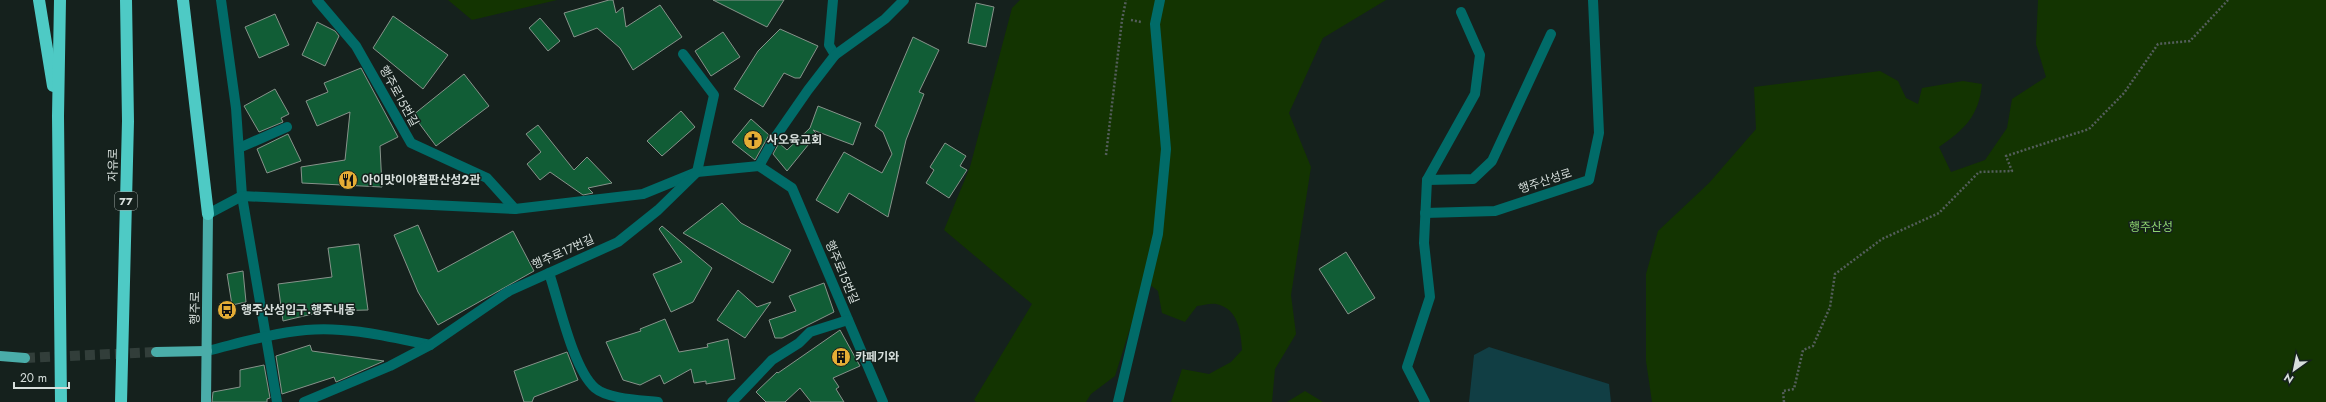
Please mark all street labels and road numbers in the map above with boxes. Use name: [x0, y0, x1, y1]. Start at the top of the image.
street label: 행주로15번길: [375, 62, 423, 130]
street label: 자유로: [104, 148, 122, 182]
street label: 행주산성로: [1516, 164, 1574, 198]
road number: 77: [115, 192, 137, 210]
street label: 행주로17번길: [529, 230, 597, 274]
street label: 행주로15번길: [821, 237, 863, 307]
street label: 행주로: [186, 291, 204, 325]

